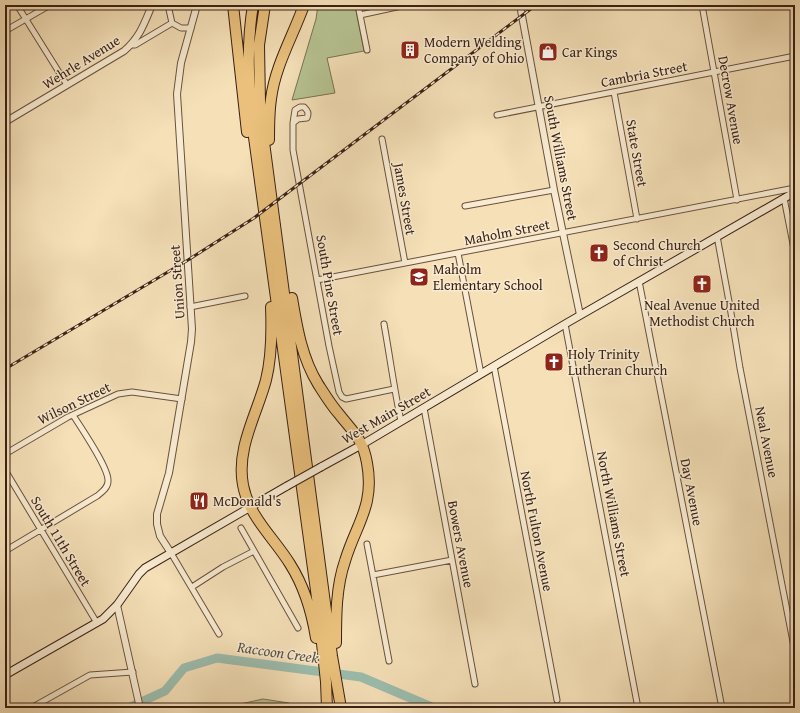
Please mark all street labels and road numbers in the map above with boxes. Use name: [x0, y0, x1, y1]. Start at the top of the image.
street label: Wehrle Avenue: [38, 30, 124, 94]
street label: Decrow Avenue: [713, 54, 749, 146]
street label: Cambria Street: [599, 56, 689, 92]
street label: South Williams Street: [539, 94, 583, 222]
street label: State Street: [621, 118, 653, 188]
street label: James Street: [388, 159, 421, 237]
street label: Maholm Street: [462, 214, 552, 250]
street label: South Pine Street: [311, 233, 349, 337]
street label: Union Street: [164, 244, 190, 320]
street label: Wilson Street: [34, 377, 114, 429]
street label: West Main Street: [338, 381, 434, 449]
street label: Neal Avenue: [750, 405, 784, 480]
street label: North Williams Street: [592, 449, 636, 579]
street label: Day Avenue: [676, 457, 708, 528]
street label: North Fulton Avenue: [516, 469, 559, 593]
street label: South 11th Street: [26, 492, 96, 590]
street label: Bowers Avenue: [443, 499, 479, 590]

